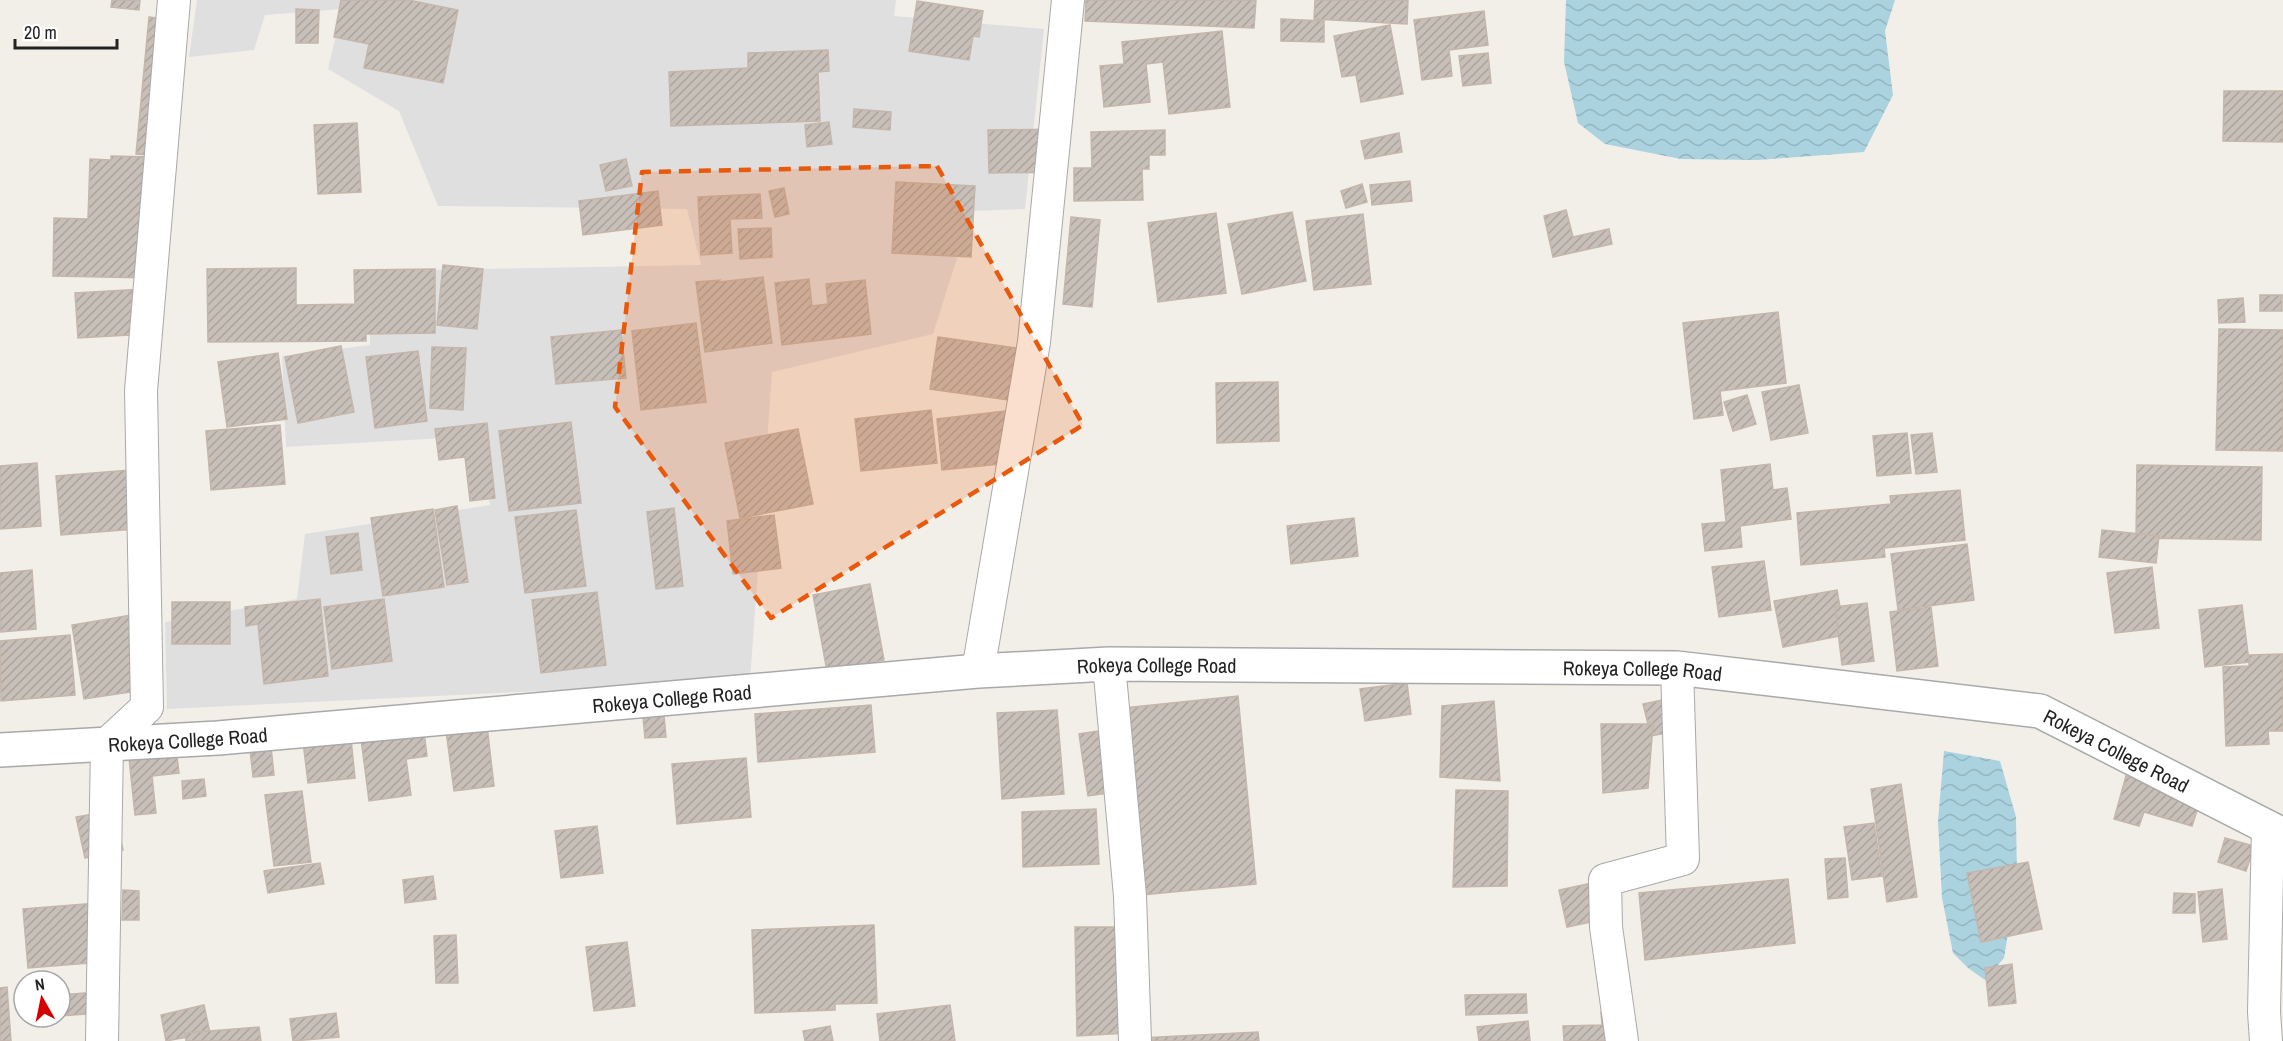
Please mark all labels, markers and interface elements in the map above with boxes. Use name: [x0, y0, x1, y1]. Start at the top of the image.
scale bar: [15, 12, 117, 50]
text: 20 m: [24, 20, 57, 45]
street label: Rokeya College Road: [1076, 650, 1236, 679]
street label: Rokeya College Road: [1563, 654, 1724, 687]
street label: Rokeya College Road: [591, 678, 753, 718]
street label: Rokeya College Road: [2039, 702, 2194, 798]
street label: Rokeya College Road: [107, 720, 268, 758]
north arrow: [12, 969, 72, 1029]
text: N: [33, 973, 46, 996]

